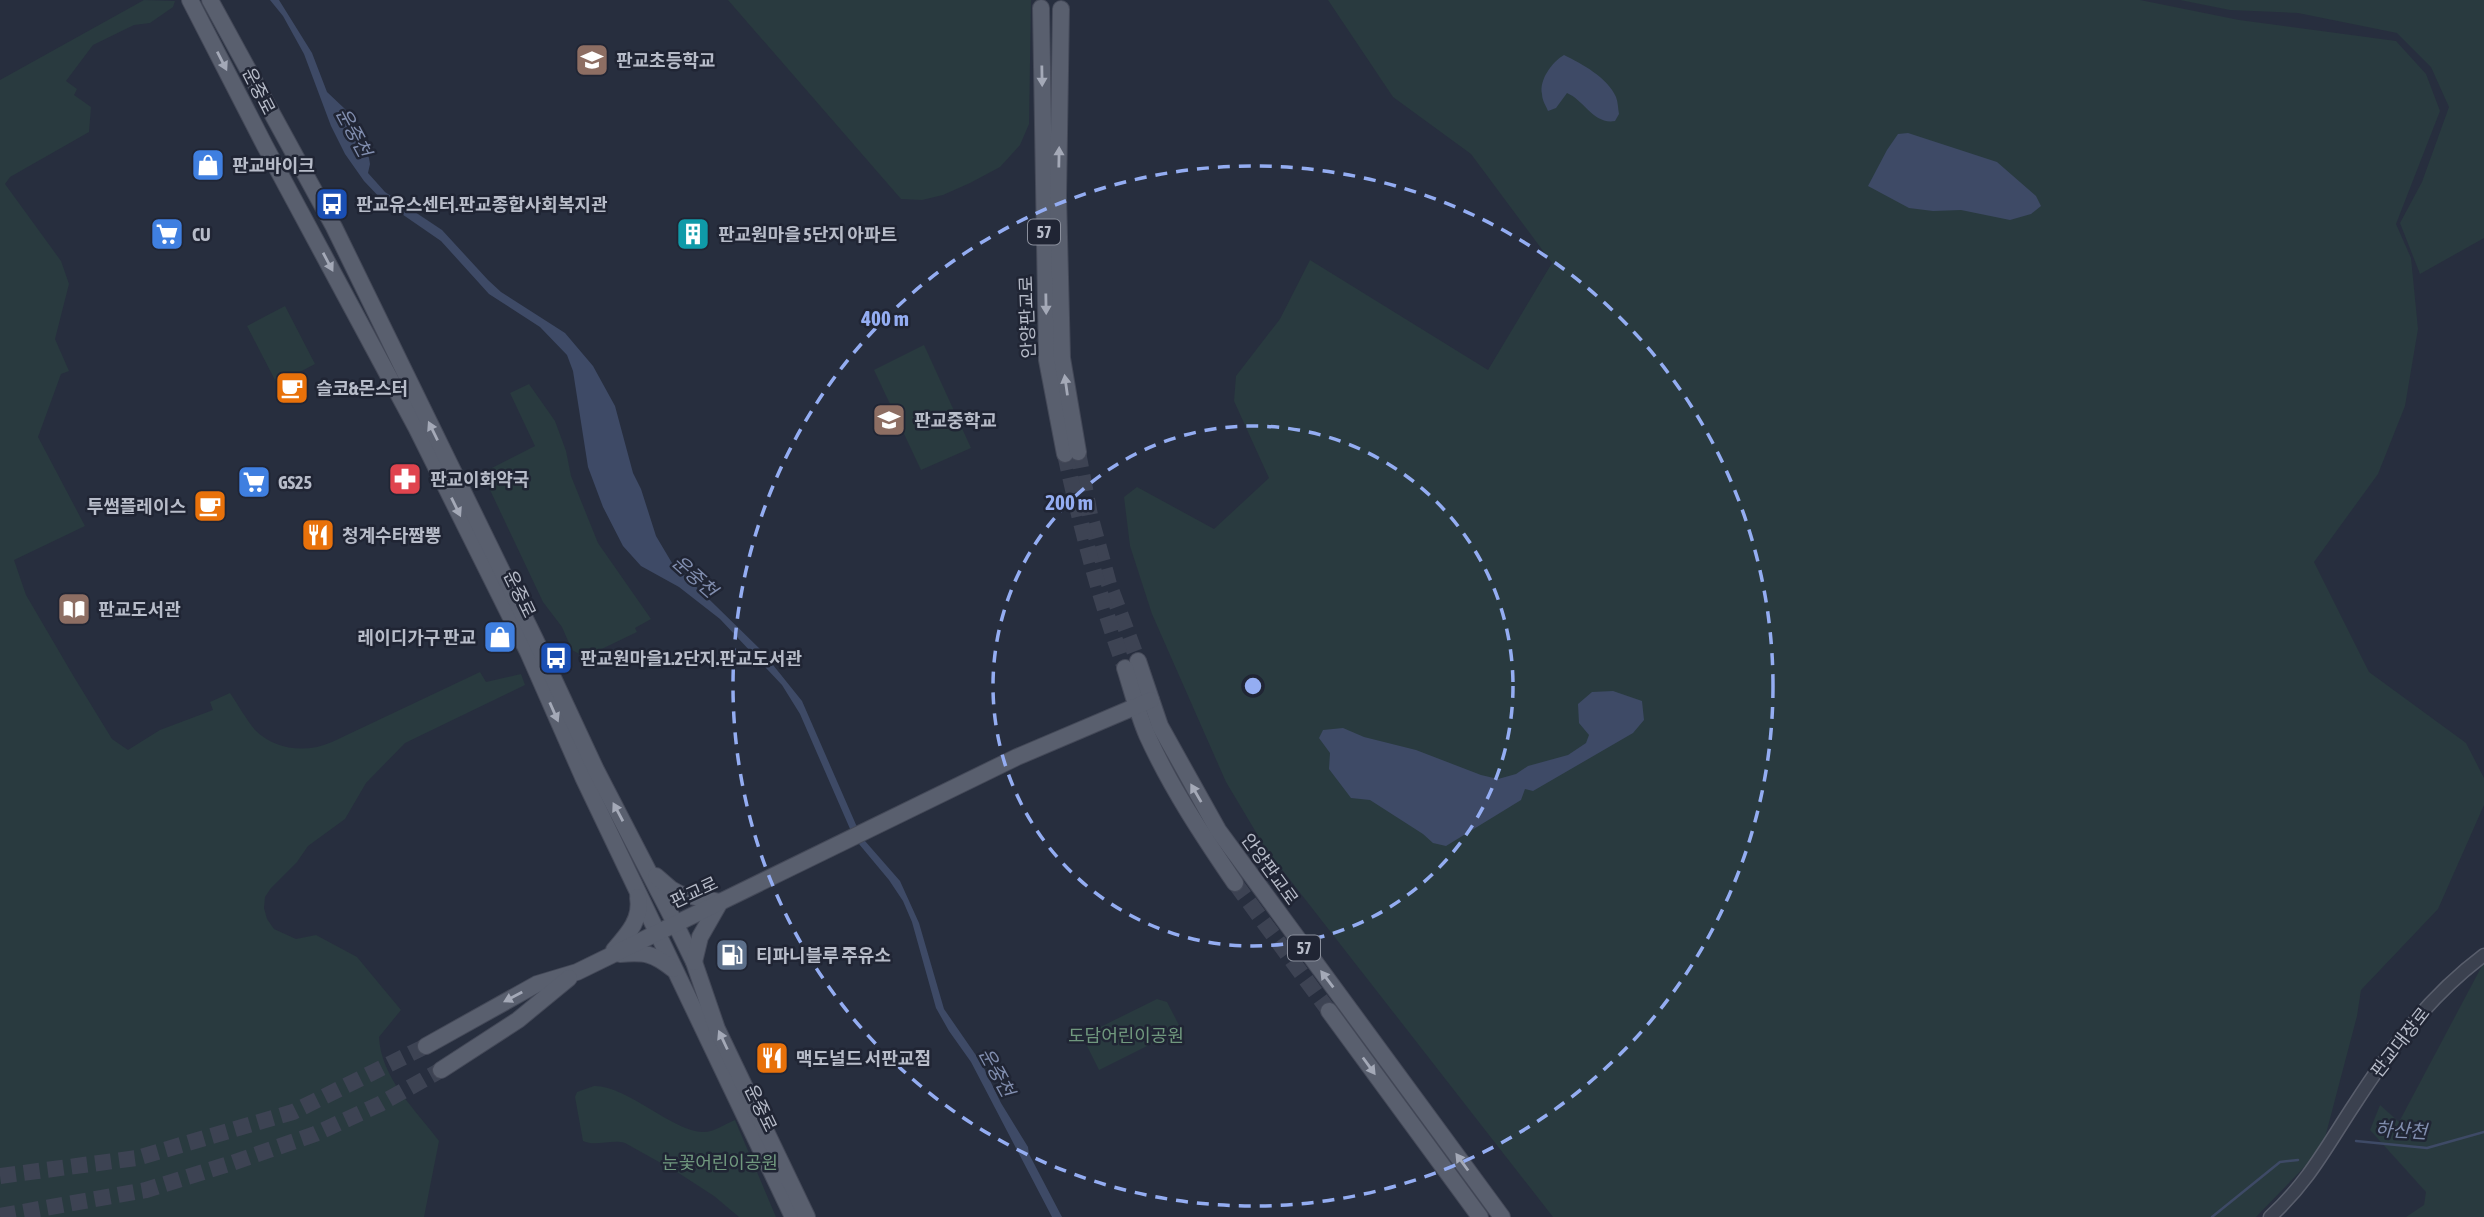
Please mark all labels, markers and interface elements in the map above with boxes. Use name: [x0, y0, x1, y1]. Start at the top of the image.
school or university icon: 판교초등학교: [573, 41, 611, 79]
place label: 판교초등학교: [616, 50, 715, 71]
one-way arrow: [215, 51, 227, 71]
street label: 운중로: [238, 64, 280, 118]
one-way arrow: [1036, 66, 1048, 88]
water label: 운중천: [332, 104, 377, 162]
shop icon: 판교바이크: [189, 146, 227, 184]
one-way arrow: [1053, 146, 1064, 168]
place label: 판교바이크: [232, 155, 315, 176]
bus stop icon: 판교유스센터.판교종합사회복지관: [313, 185, 351, 223]
place label: 판교유스센터.판교종합사회복지관: [356, 194, 608, 215]
supermarket icon: CU: [148, 215, 186, 253]
building icon: 판교원마을 5단지 아파트: [674, 215, 712, 253]
road number: 57: [1028, 220, 1060, 244]
place label: CU: [192, 224, 211, 245]
place label: 판교원마을 5단지 아파트: [718, 224, 897, 245]
one-way arrow: [322, 252, 333, 272]
street label: 안양판교로: [1015, 275, 1039, 359]
one-way arrow: [1040, 293, 1051, 315]
text: 400 m: [860, 306, 909, 330]
cafe icon: 슬코&몬스터: [273, 369, 311, 407]
one-way arrow: [1060, 373, 1071, 395]
place label: 슬코&몬스터: [316, 378, 408, 399]
school or university icon: 판교중학교: [870, 401, 908, 439]
place label: 판교중학교: [914, 410, 997, 431]
one-way arrow: [428, 421, 439, 441]
pharmacy icon: 판교이화약국: [386, 460, 424, 498]
supermarket icon: GS25: [235, 463, 273, 501]
place label: 판교이화약국: [430, 469, 529, 490]
place label: GS25: [278, 472, 312, 493]
cafe icon: 투썸플레이스: [191, 487, 229, 525]
text: 200 m: [1045, 490, 1093, 514]
place label: 투썸플레이스: [87, 496, 186, 517]
one-way arrow: [450, 497, 461, 517]
restaurant icon: 청계수타짬뽕: [299, 516, 337, 554]
place label: 청계수타짬뽕: [342, 525, 441, 546]
water label: 운중천: [668, 550, 723, 603]
street label: 운중로: [500, 567, 540, 621]
library icon: 판교도서관: [55, 590, 93, 628]
place label: 판교도서관: [98, 599, 181, 620]
shop icon: 레이디가구 판교: [481, 618, 519, 656]
place label: 레이디가구 판교: [358, 627, 476, 648]
bus stop icon: 판교원마을1.2단지.판교도서관: [537, 639, 575, 677]
place label: 판교원마을1.2단지.판교도서관: [580, 648, 802, 669]
centre of rings: [1241, 674, 1265, 698]
one-way arrow: [548, 702, 560, 722]
one-way arrow: [1190, 783, 1202, 803]
one-way arrow: [612, 802, 624, 822]
street label: 안양판교로: [1237, 829, 1303, 909]
street label: 판교로: [667, 872, 721, 912]
fuel station icon: 티파니블루 주유소: [713, 936, 751, 974]
road number: 57: [1288, 936, 1320, 960]
place label: 티파니블루 주유소: [756, 945, 891, 966]
one-way arrow: [1320, 970, 1334, 988]
one-way arrow: [503, 991, 523, 1002]
street label: 판교대장로: [2366, 1003, 2434, 1081]
park label: 도담어린이공원: [1068, 1025, 1184, 1046]
one-way arrow: [717, 1030, 729, 1050]
restaurant icon: 맥도널드 서판교점: [753, 1039, 791, 1077]
water label: 운중천: [975, 1044, 1020, 1102]
place label: 맥도널드 서판교점: [796, 1048, 931, 1069]
one-way arrow: [1362, 1057, 1376, 1075]
street label: 운중로: [741, 1081, 781, 1135]
water label: 하산천: [2374, 1118, 2429, 1142]
park label: 눈꽃어린이공원: [662, 1152, 778, 1173]
one-way arrow: [1455, 1153, 1469, 1171]

